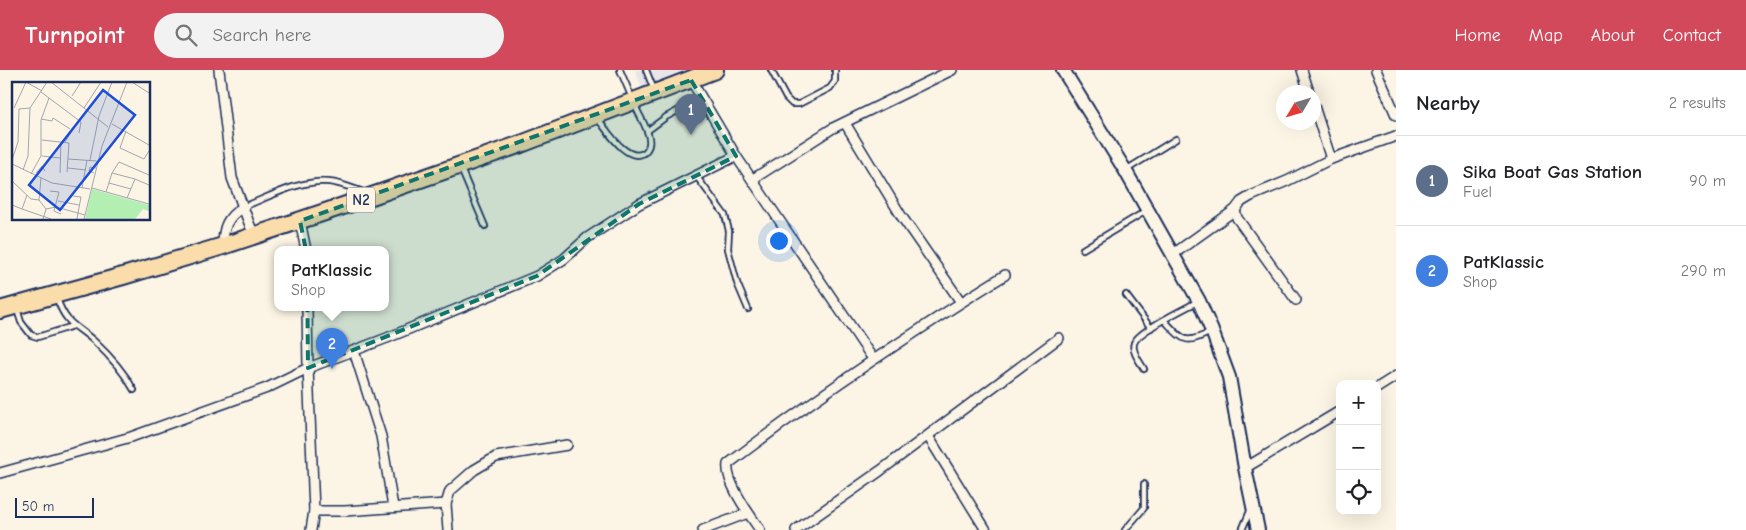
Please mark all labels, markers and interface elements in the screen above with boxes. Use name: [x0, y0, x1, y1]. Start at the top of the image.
search box: [154, 13, 504, 58]
text: Turnpoint: [25, 21, 124, 49]
icon: search: [172, 21, 200, 49]
text: Search here: [212, 24, 311, 46]
text: Home: [1454, 25, 1501, 46]
text: Map: [1529, 25, 1563, 46]
text: About: [1591, 25, 1635, 46]
text: Contact: [1663, 25, 1721, 46]
inset map: [12, 82, 150, 220]
north arrow: [1276, 85, 1321, 130]
text: Nearby: [1416, 91, 1480, 115]
pin: 1: [675, 94, 707, 135]
text: 2 results: [1669, 94, 1726, 112]
text: Sika Boat Gas Station: [1463, 161, 1642, 183]
text: 1: [1429, 172, 1435, 190]
text: 90 m: [1689, 172, 1726, 190]
text: Fuel: [1463, 183, 1492, 201]
road number: N2: [347, 188, 375, 212]
your location: [766, 228, 792, 254]
popup: [274, 246, 389, 311]
text: PatKlassic: [1463, 251, 1544, 273]
text: PatKlassic: [291, 259, 372, 281]
text: 2: [1428, 262, 1436, 280]
text: 290 m: [1681, 262, 1726, 280]
text: Shop: [1463, 273, 1497, 291]
text: Shop: [291, 281, 325, 299]
pin: 2: [316, 328, 348, 369]
map controls: [1336, 380, 1381, 515]
button: +: [1336, 380, 1381, 425]
button: −: [1336, 425, 1381, 470]
button: locate: [1336, 470, 1381, 515]
scale bar: [15, 495, 94, 518]
text: 50 m: [22, 498, 54, 515]

